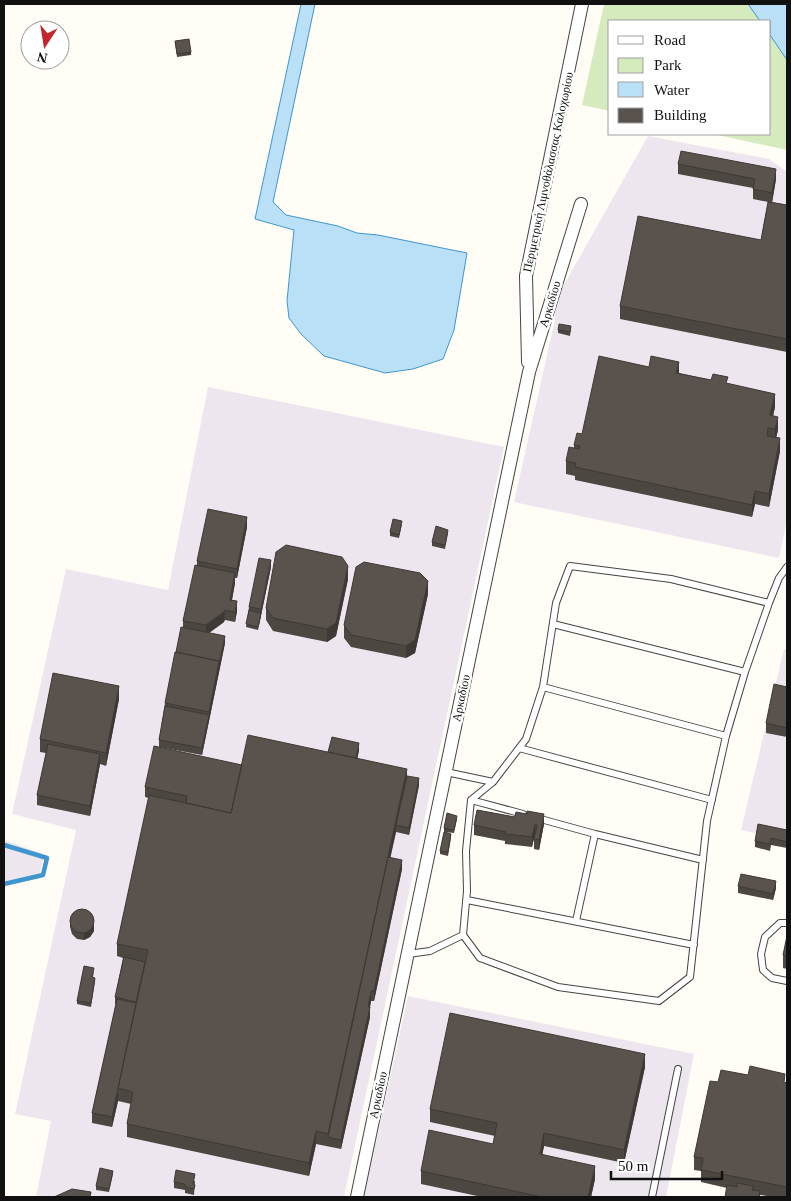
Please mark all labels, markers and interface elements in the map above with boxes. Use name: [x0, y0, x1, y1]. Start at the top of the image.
north arrow: [20, 20, 70, 70]
legend: [608, 20, 771, 135]
text: Road: [654, 32, 686, 48]
text: N: [36, 49, 49, 66]
text: Park: [654, 57, 682, 73]
street label: Περιμετρική Λιμνοθάλασσας Καλοχωρίου: [520, 71, 576, 273]
text: Water: [654, 82, 689, 98]
text: Building: [654, 107, 707, 123]
street label: Αρκαδίου: [536, 279, 564, 329]
street label: Αρκαδίου: [449, 673, 473, 723]
street label: Αρκαδίου: [366, 1070, 390, 1120]
scale bar: [611, 1148, 722, 1180]
text: 50 m: [618, 1158, 649, 1174]

